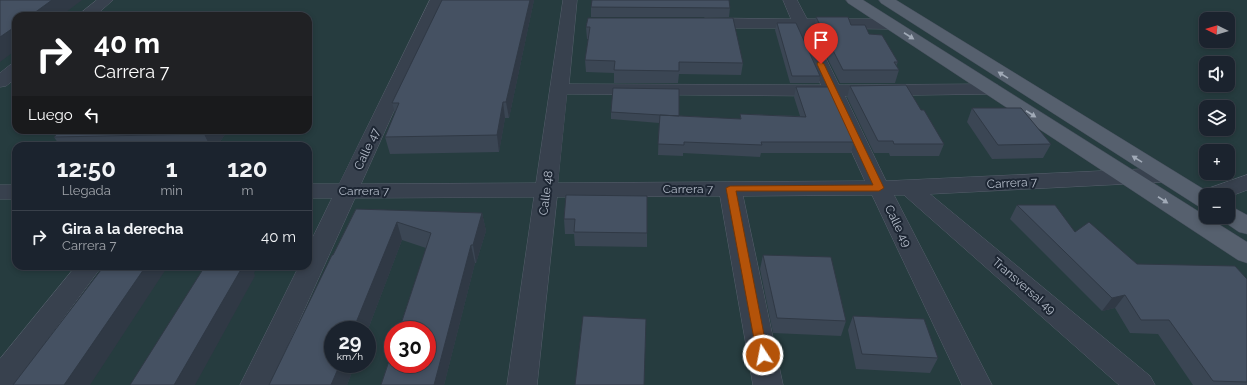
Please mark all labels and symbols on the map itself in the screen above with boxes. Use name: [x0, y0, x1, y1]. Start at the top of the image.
north arrow: [1199, 12, 1235, 48]
pin: [804, 23, 838, 64]
one-way arrow: [904, 32, 915, 40]
one-way arrow: [998, 71, 1008, 79]
one-way arrow: [1025, 110, 1036, 118]
street label: Calle 47: [351, 125, 383, 172]
one-way arrow: [1131, 155, 1143, 162]
street label: Calle 48: [536, 170, 556, 216]
street label: Carrera 7: [987, 175, 1038, 191]
street label: Carrera 7: [663, 182, 714, 196]
street label: Carrera 7: [339, 184, 390, 198]
one-way arrow: [1157, 196, 1169, 203]
street label: Calle 49: [882, 203, 914, 249]
street label: Transversal 49: [990, 255, 1058, 317]
speed limit sign: 30: [384, 321, 436, 373]
position arrow: [742, 334, 784, 376]

